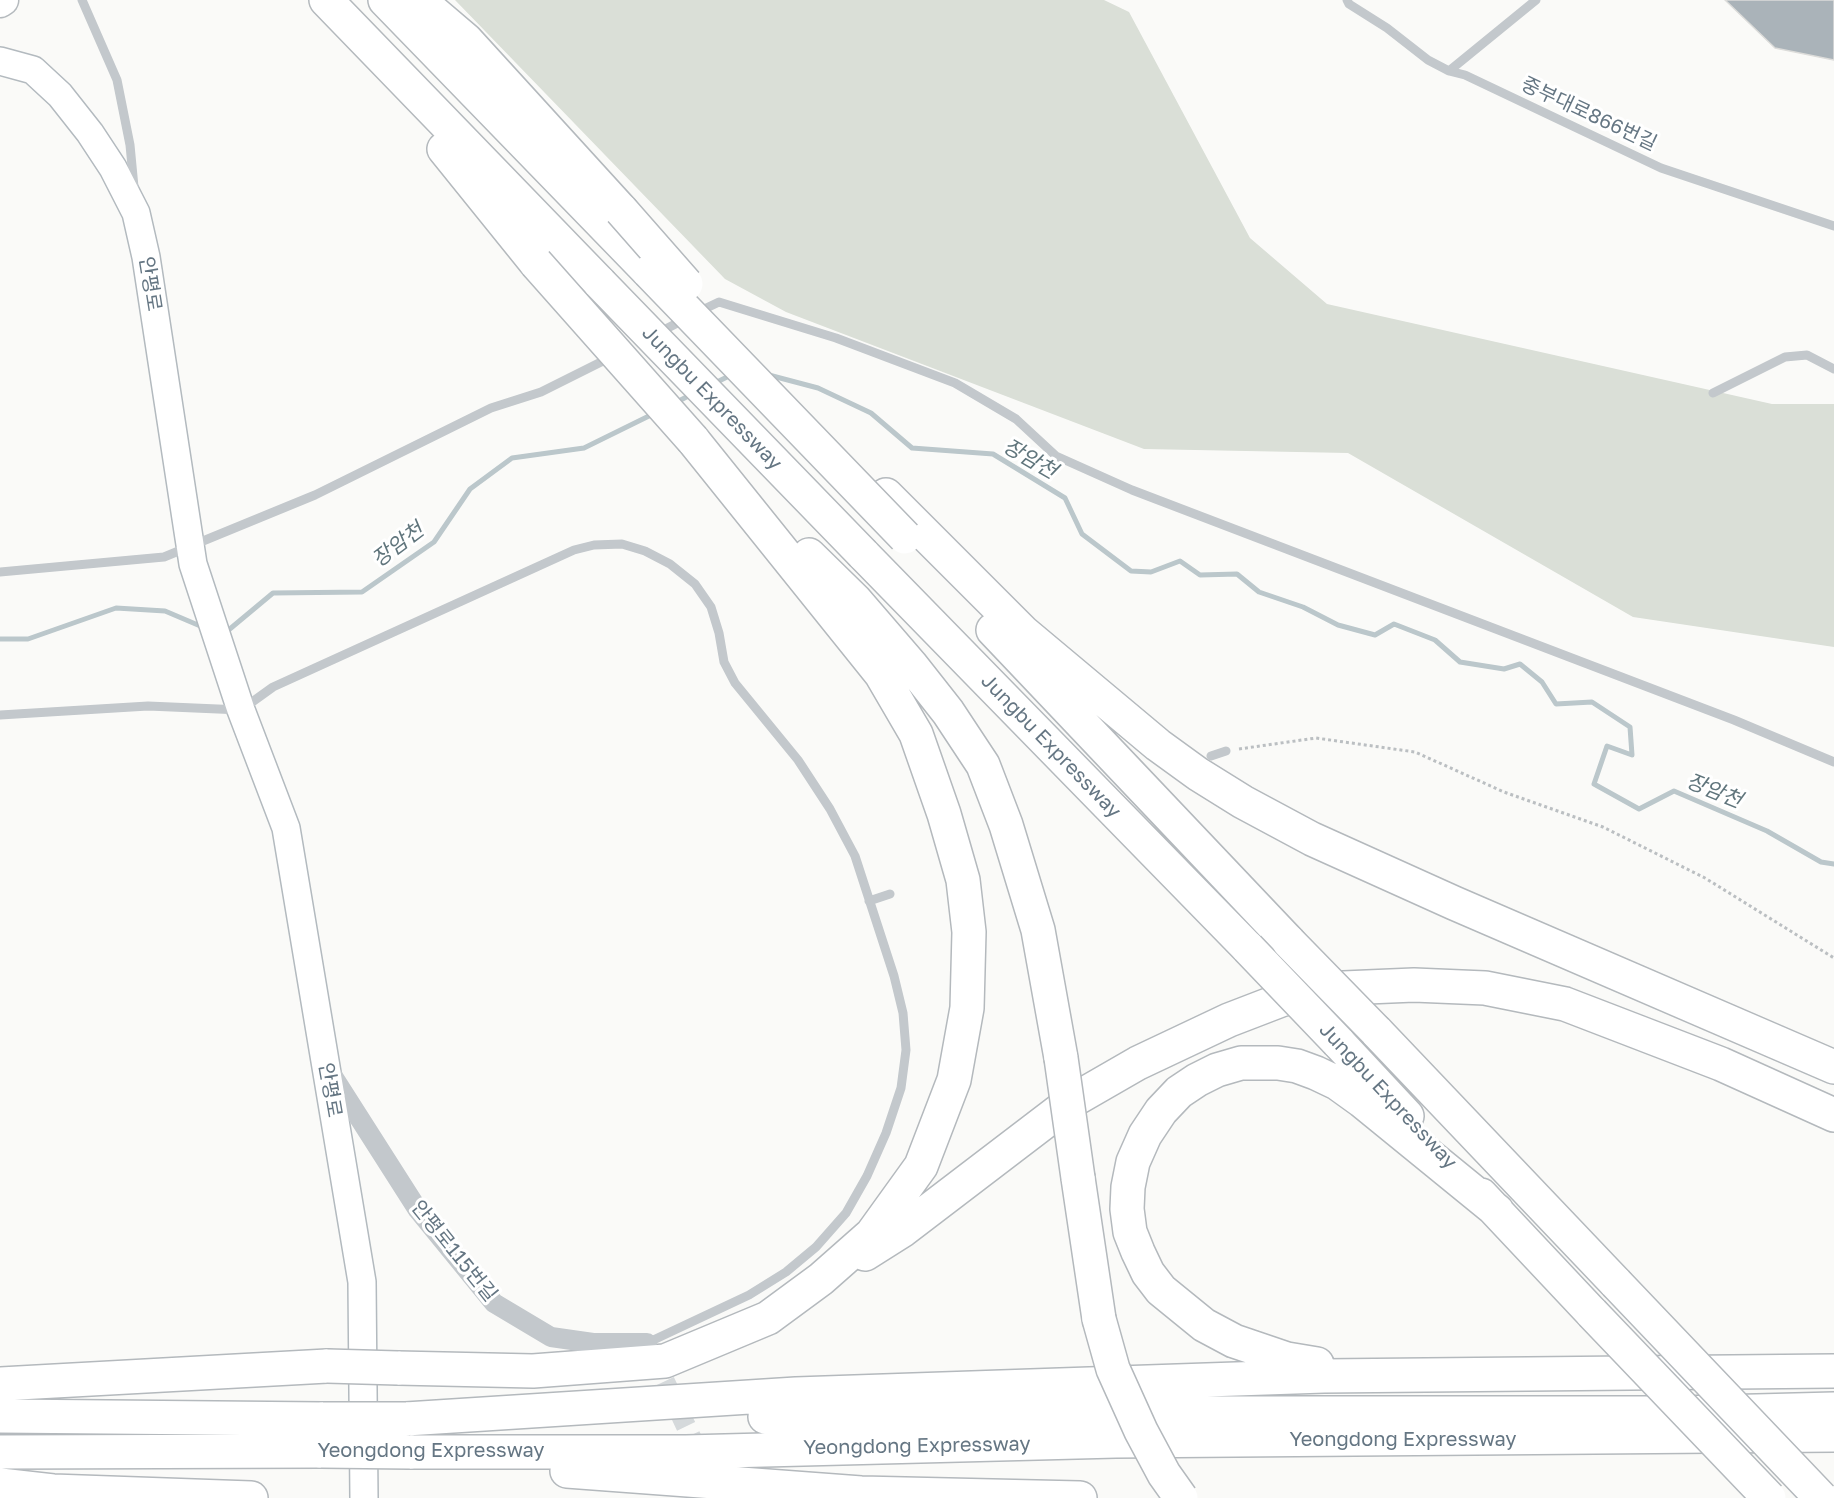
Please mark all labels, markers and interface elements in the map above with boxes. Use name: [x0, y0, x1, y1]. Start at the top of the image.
street label: 중부대로866번길: [1517, 72, 1661, 156]
street label: 안평로: [134, 255, 166, 313]
street label: Jungbu Expressway: [637, 321, 787, 475]
water label: 장암천: [999, 434, 1061, 484]
water label: 장암천: [367, 517, 429, 573]
street label: Jungbu Expressway: [976, 669, 1126, 823]
water label: 장암천: [1682, 768, 1746, 814]
street label: Jungbu Expressway: [1314, 1018, 1462, 1174]
street label: 안평로: [313, 1061, 347, 1119]
street label: 안평로115번길: [406, 1196, 502, 1306]
street label: Yeongdong Expressway: [1289, 1428, 1517, 1452]
street label: Yeongdong Expressway: [803, 1432, 1031, 1460]
street label: Yeongdong Expressway: [317, 1439, 545, 1463]

